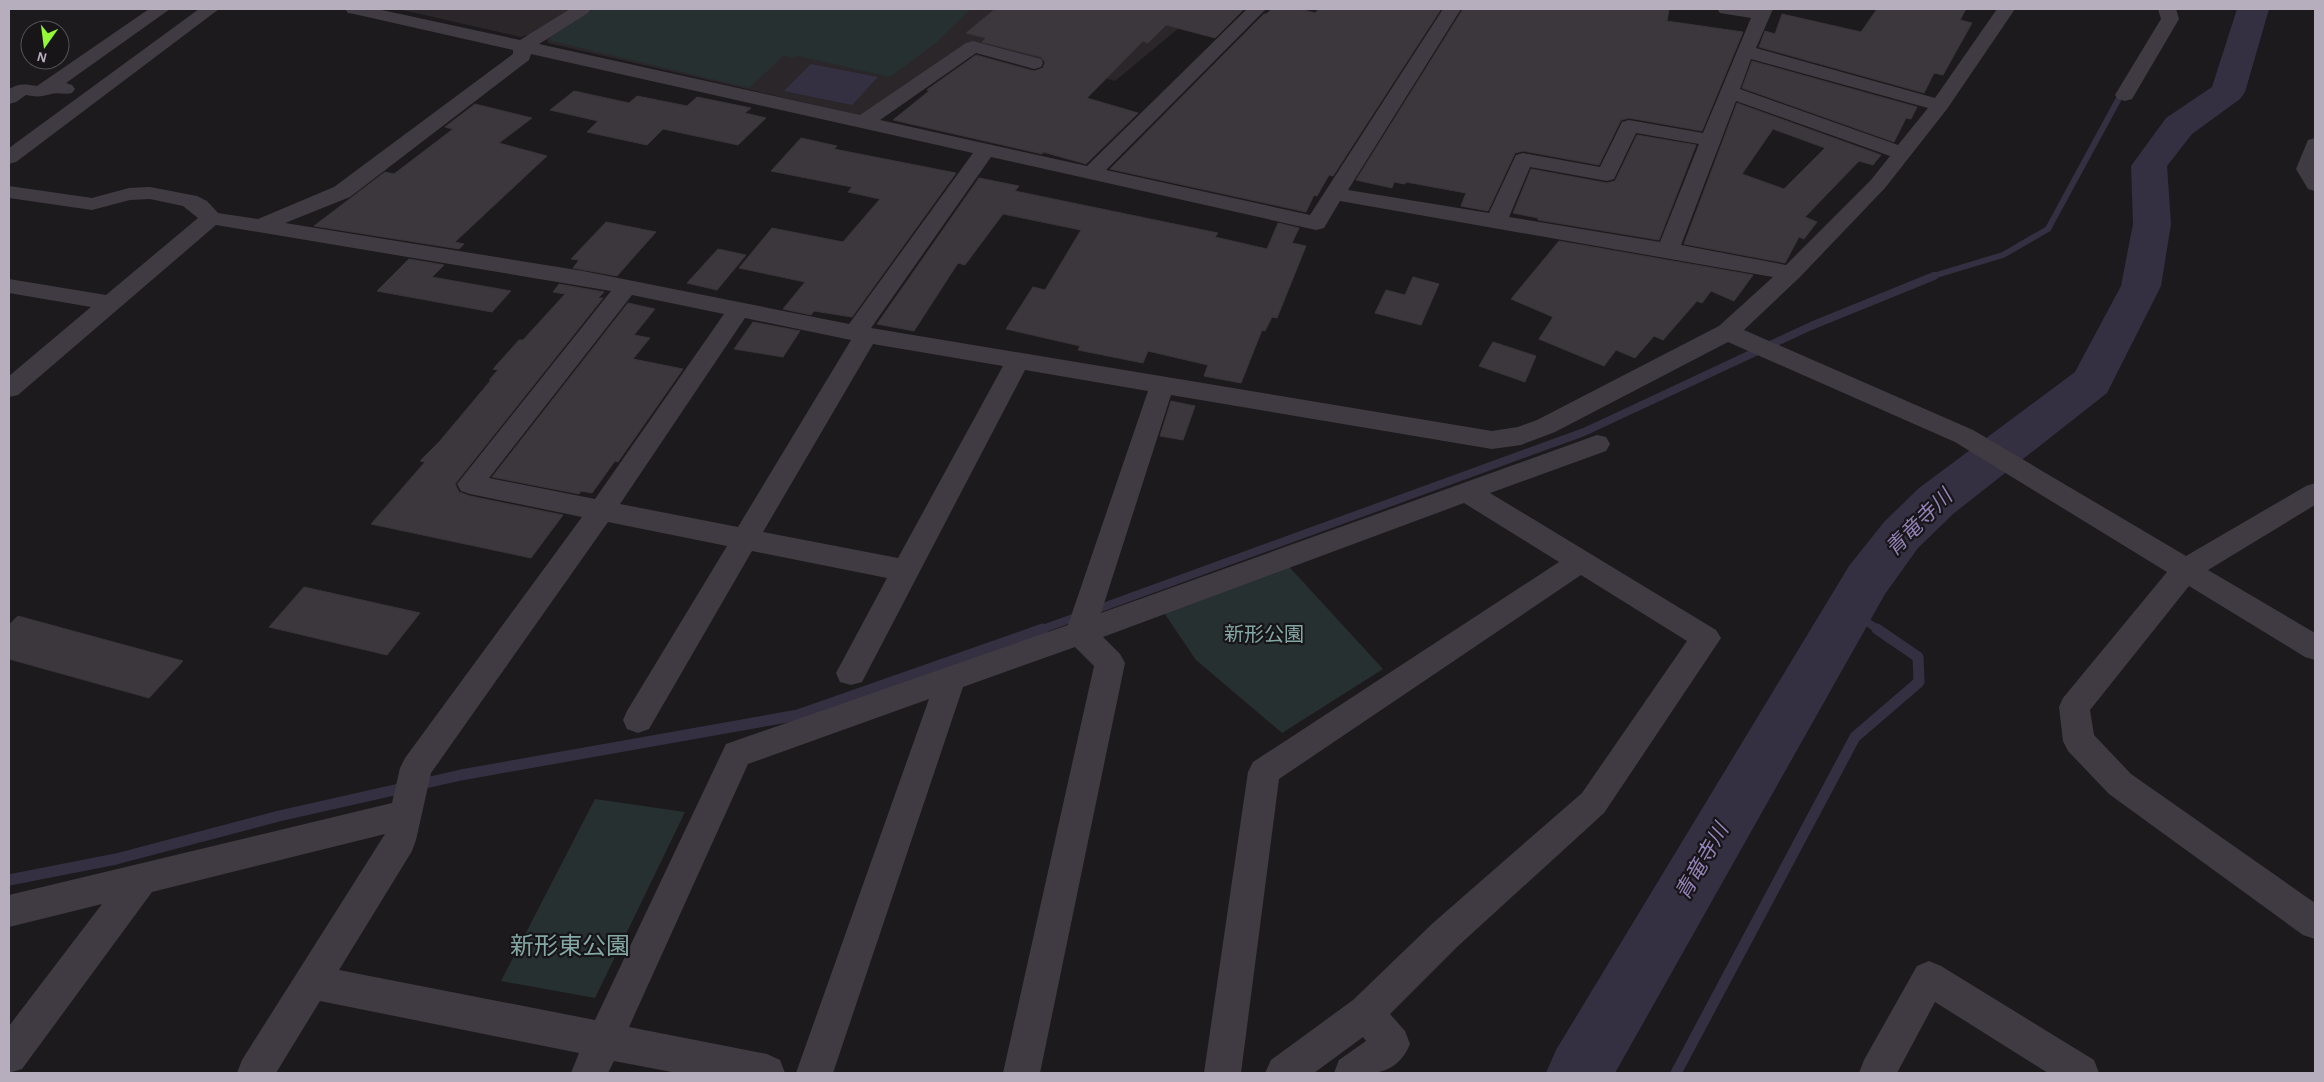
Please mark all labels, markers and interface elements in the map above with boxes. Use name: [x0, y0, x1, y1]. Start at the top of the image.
north arrow: [20, 20, 70, 70]
text: N: [36, 49, 49, 65]
water label: 青竜寺川: [1881, 484, 1958, 560]
park label: 新形公園: [1224, 624, 1304, 645]
water label: 青竜寺川: [1671, 818, 1733, 904]
park label: 新形東公園: [510, 933, 630, 959]

